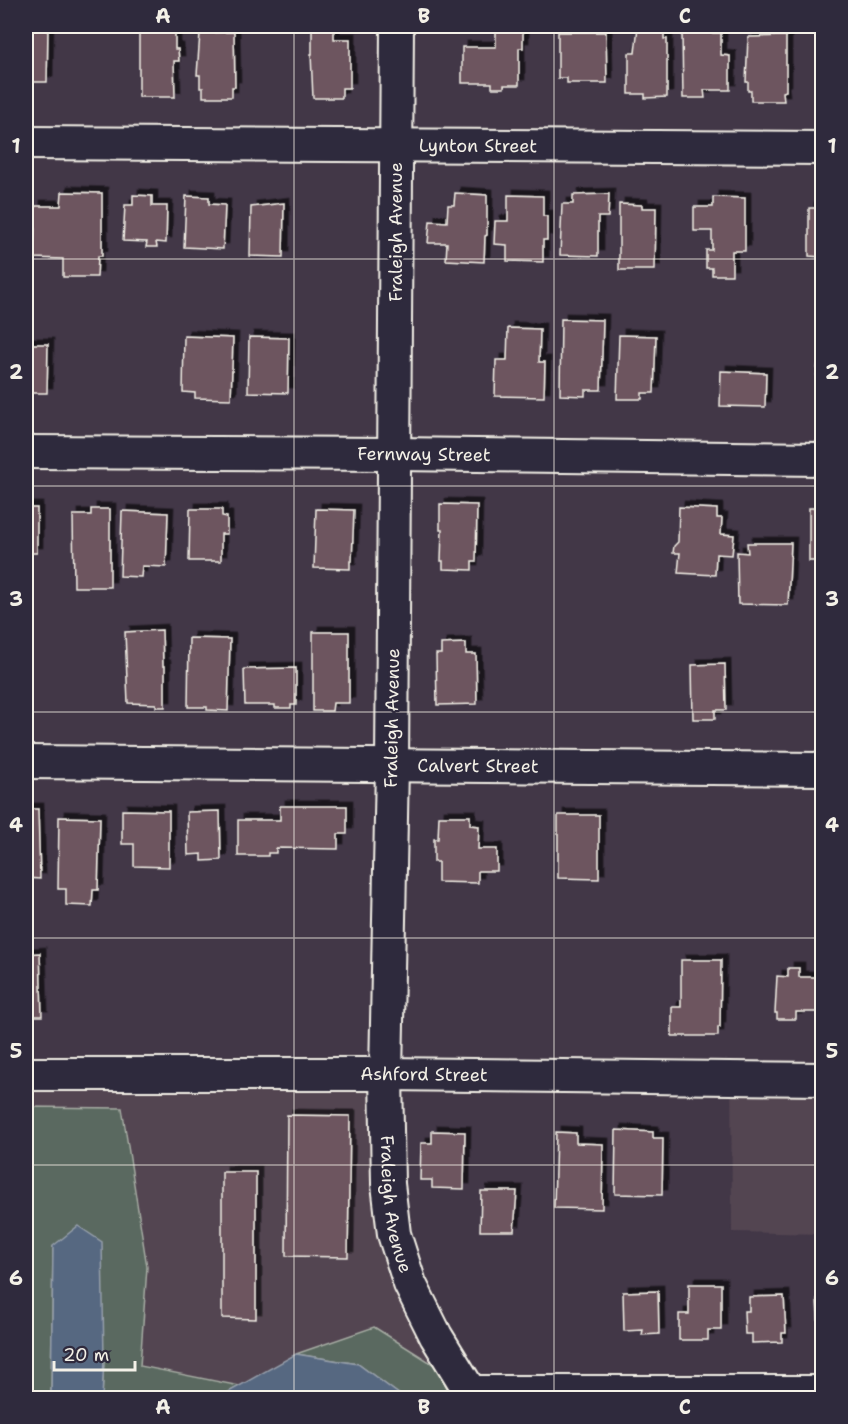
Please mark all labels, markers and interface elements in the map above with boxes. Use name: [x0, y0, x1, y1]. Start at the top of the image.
text: A: [155, 3, 171, 29]
text: B: [418, 3, 430, 29]
text: C: [679, 3, 691, 29]
text: 1: [11, 133, 21, 159]
street label: Lynton Street: [419, 133, 537, 158]
text: 1: [827, 133, 837, 159]
street label: Fraleigh Avenue: [384, 162, 408, 302]
text: 2: [9, 359, 23, 385]
text: 2: [825, 359, 839, 385]
street label: Fernway Street: [357, 442, 491, 467]
text: 3: [9, 586, 23, 612]
text: 3: [825, 586, 839, 612]
street label: Fraleigh Avenue: [379, 648, 405, 788]
street label: Calvert Street: [417, 753, 539, 779]
text: 4: [9, 812, 23, 838]
text: 4: [825, 812, 839, 838]
text: 5: [10, 1038, 22, 1064]
text: 5: [826, 1038, 838, 1064]
street label: Ashford Street: [360, 1062, 488, 1087]
street label: Fraleigh Avenue: [375, 1135, 418, 1276]
text: 6: [9, 1265, 23, 1291]
text: 6: [825, 1265, 839, 1291]
scale bar: [54, 1334, 135, 1372]
text: 20 m: [63, 1343, 109, 1367]
text: A: [155, 1394, 171, 1420]
text: B: [418, 1394, 430, 1420]
text: C: [679, 1394, 691, 1420]

